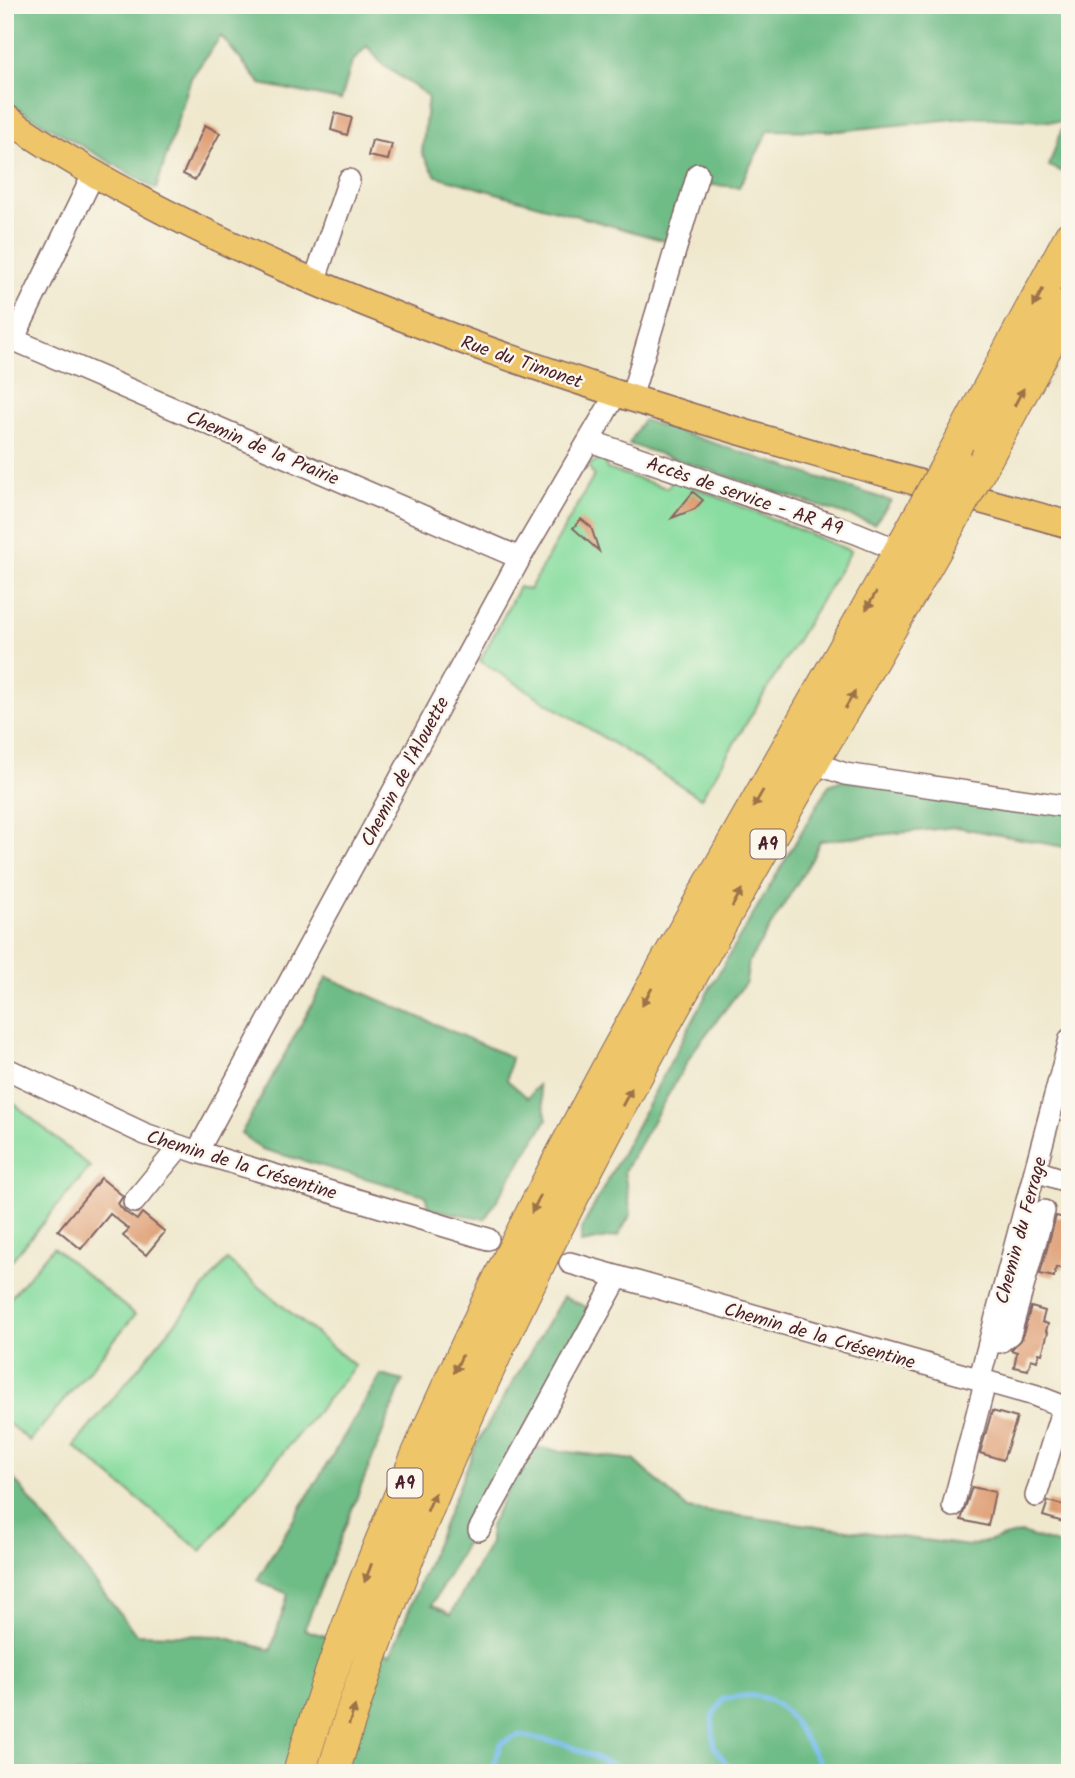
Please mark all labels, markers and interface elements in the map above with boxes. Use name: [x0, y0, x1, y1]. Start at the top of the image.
one-way arrow: [1032, 288, 1044, 308]
street label: Rue du Timonet: [456, 328, 587, 398]
one-way arrow: [1013, 387, 1025, 407]
street label: Chemin de la Prairie: [181, 403, 344, 495]
street label: Accès de service - AR A9: [642, 449, 846, 545]
one-way arrow: [865, 591, 877, 611]
one-way arrow: [844, 690, 856, 710]
street label: Chemin de l'Alouette: [353, 691, 458, 852]
one-way arrow: [752, 789, 765, 808]
road number: A9: [750, 830, 786, 858]
one-way arrow: [731, 888, 743, 907]
one-way arrow: [641, 987, 653, 1007]
one-way arrow: [621, 1087, 633, 1107]
street label: Chemin de la Crésentine: [143, 1123, 341, 1209]
street label: Chemin du Ferrage: [988, 1153, 1056, 1307]
one-way arrow: [531, 1194, 542, 1214]
street label: Chemin de la Crésentine: [720, 1295, 919, 1379]
one-way arrow: [453, 1354, 464, 1374]
road number: A9: [388, 1468, 422, 1498]
one-way arrow: [426, 1491, 437, 1512]
one-way arrow: [363, 1563, 374, 1584]
one-way arrow: [347, 1704, 358, 1725]

